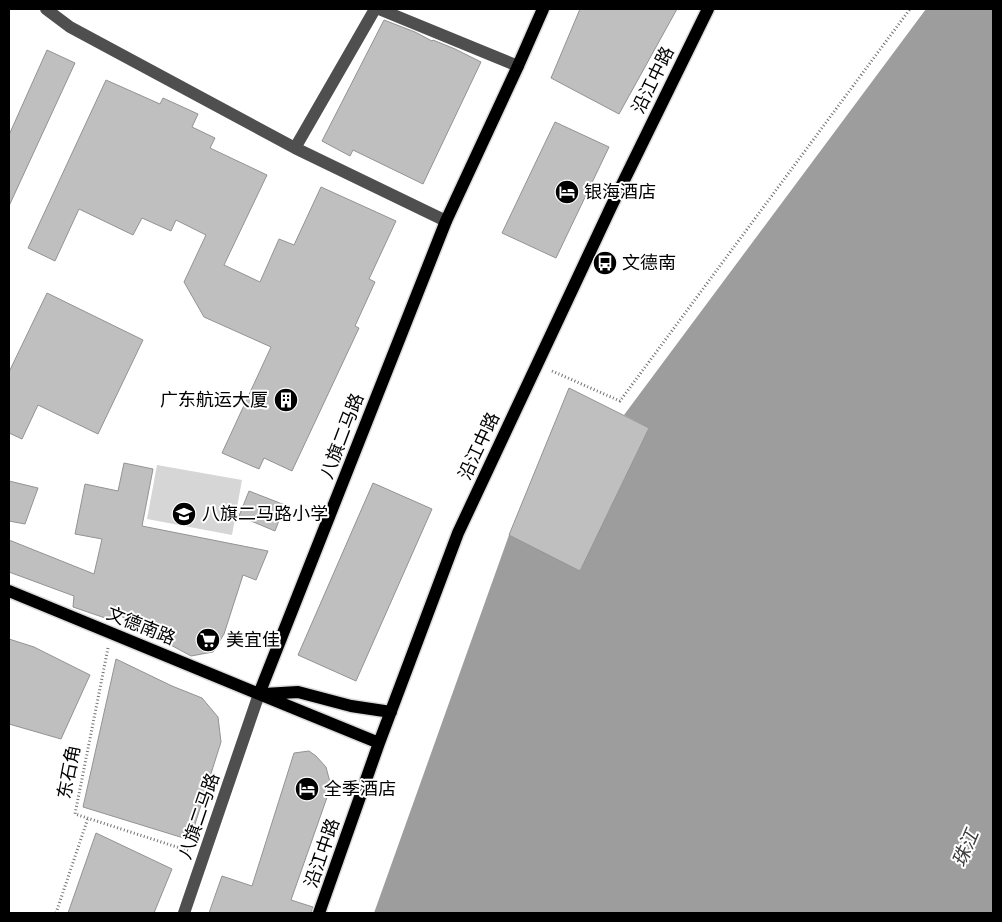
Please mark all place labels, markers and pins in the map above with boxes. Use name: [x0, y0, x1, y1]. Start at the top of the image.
hotel icon: 银海酒店: [554, 179, 580, 205]
place label: 银海酒店: [584, 180, 656, 202]
bus stop icon: 文德南: [592, 250, 618, 276]
place label: 文德南: [622, 251, 676, 273]
building icon: 广东航运大厦: [273, 387, 299, 413]
place label: 广东航运大厦: [160, 388, 268, 410]
school or university icon: 八旗二马路小学: [171, 501, 197, 527]
place label: 八旗二马路小学: [202, 502, 328, 524]
supermarket icon: 美宜佳: [195, 627, 221, 653]
place label: 美宜佳: [226, 628, 280, 650]
hotel icon: 全季酒店: [294, 776, 320, 802]
place label: 全季酒店: [324, 777, 396, 799]

